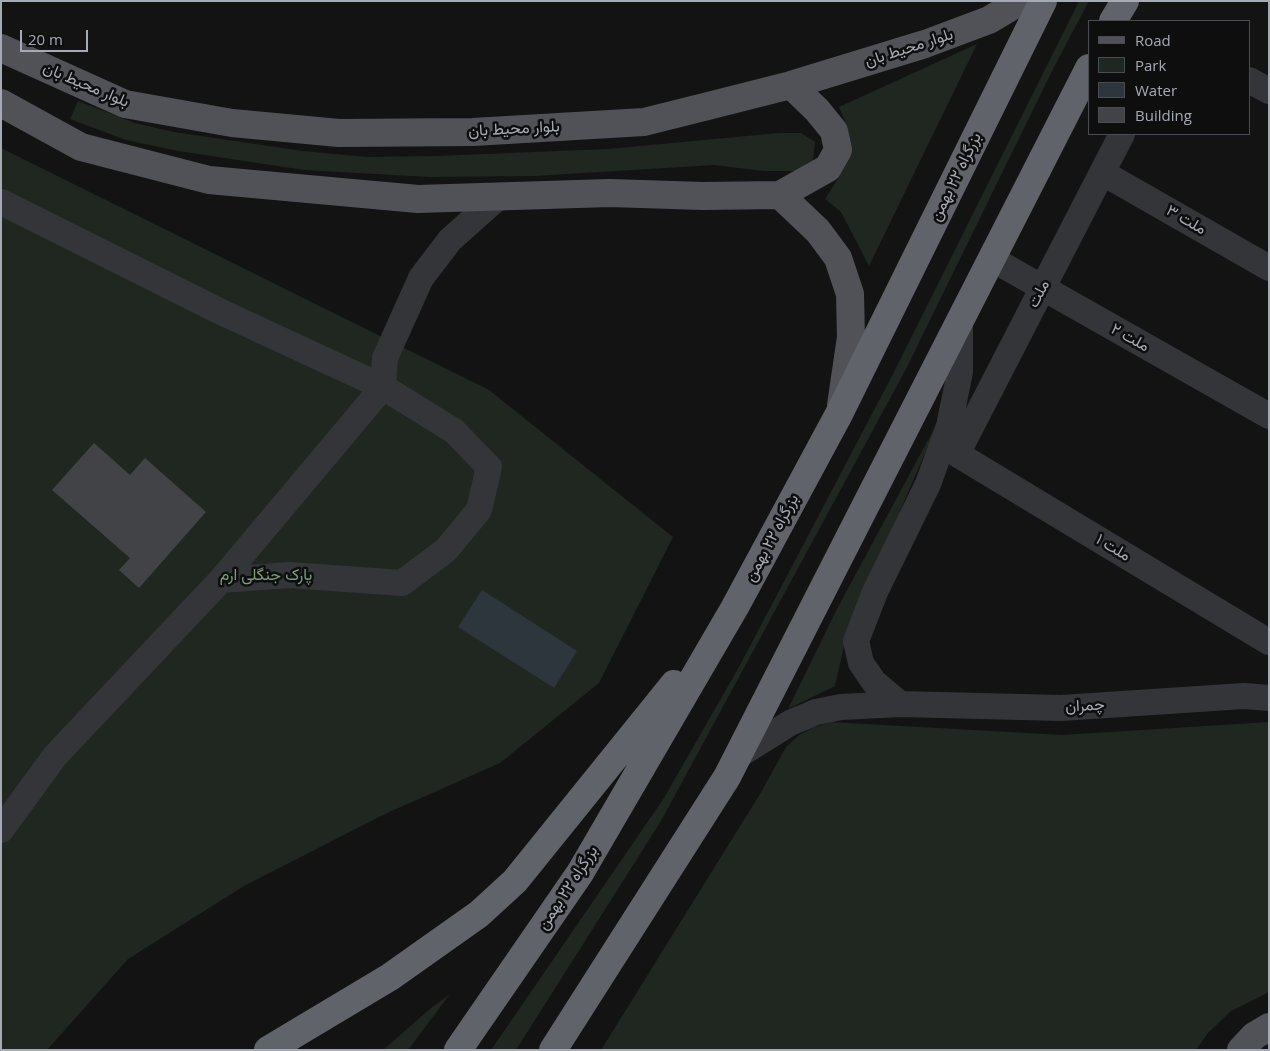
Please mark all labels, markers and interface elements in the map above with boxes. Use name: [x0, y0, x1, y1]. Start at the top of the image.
scale bar: [22, 20, 90, 52]
legend: [1088, 20, 1250, 135]
street label: بلوار محیط بان: [862, 25, 956, 71]
text: 20 m: [28, 29, 63, 49]
text: Road: [1135, 30, 1171, 50]
text: Park: [1135, 55, 1166, 75]
street label: بلوار محیط بان: [40, 58, 132, 112]
text: Water: [1135, 80, 1177, 100]
text: Building: [1135, 105, 1192, 125]
street label: بلوار محیط بان: [468, 117, 560, 141]
street label: بزرگراه ۲۲ بهمن: [926, 129, 986, 225]
street label: ملت ۳: [1163, 201, 1209, 239]
street label: ملت: [1024, 277, 1054, 311]
street label: ملت ۲: [1107, 320, 1153, 356]
street label: بزرگراه ۲۲ بهمن: [741, 491, 803, 585]
street label: ملت ۱: [1092, 530, 1134, 566]
park label: پارک جنگلی ارم: [220, 565, 312, 585]
street label: چمران: [1065, 695, 1105, 717]
street label: بزرگراه ۲۲ بهمن: [534, 842, 602, 934]

